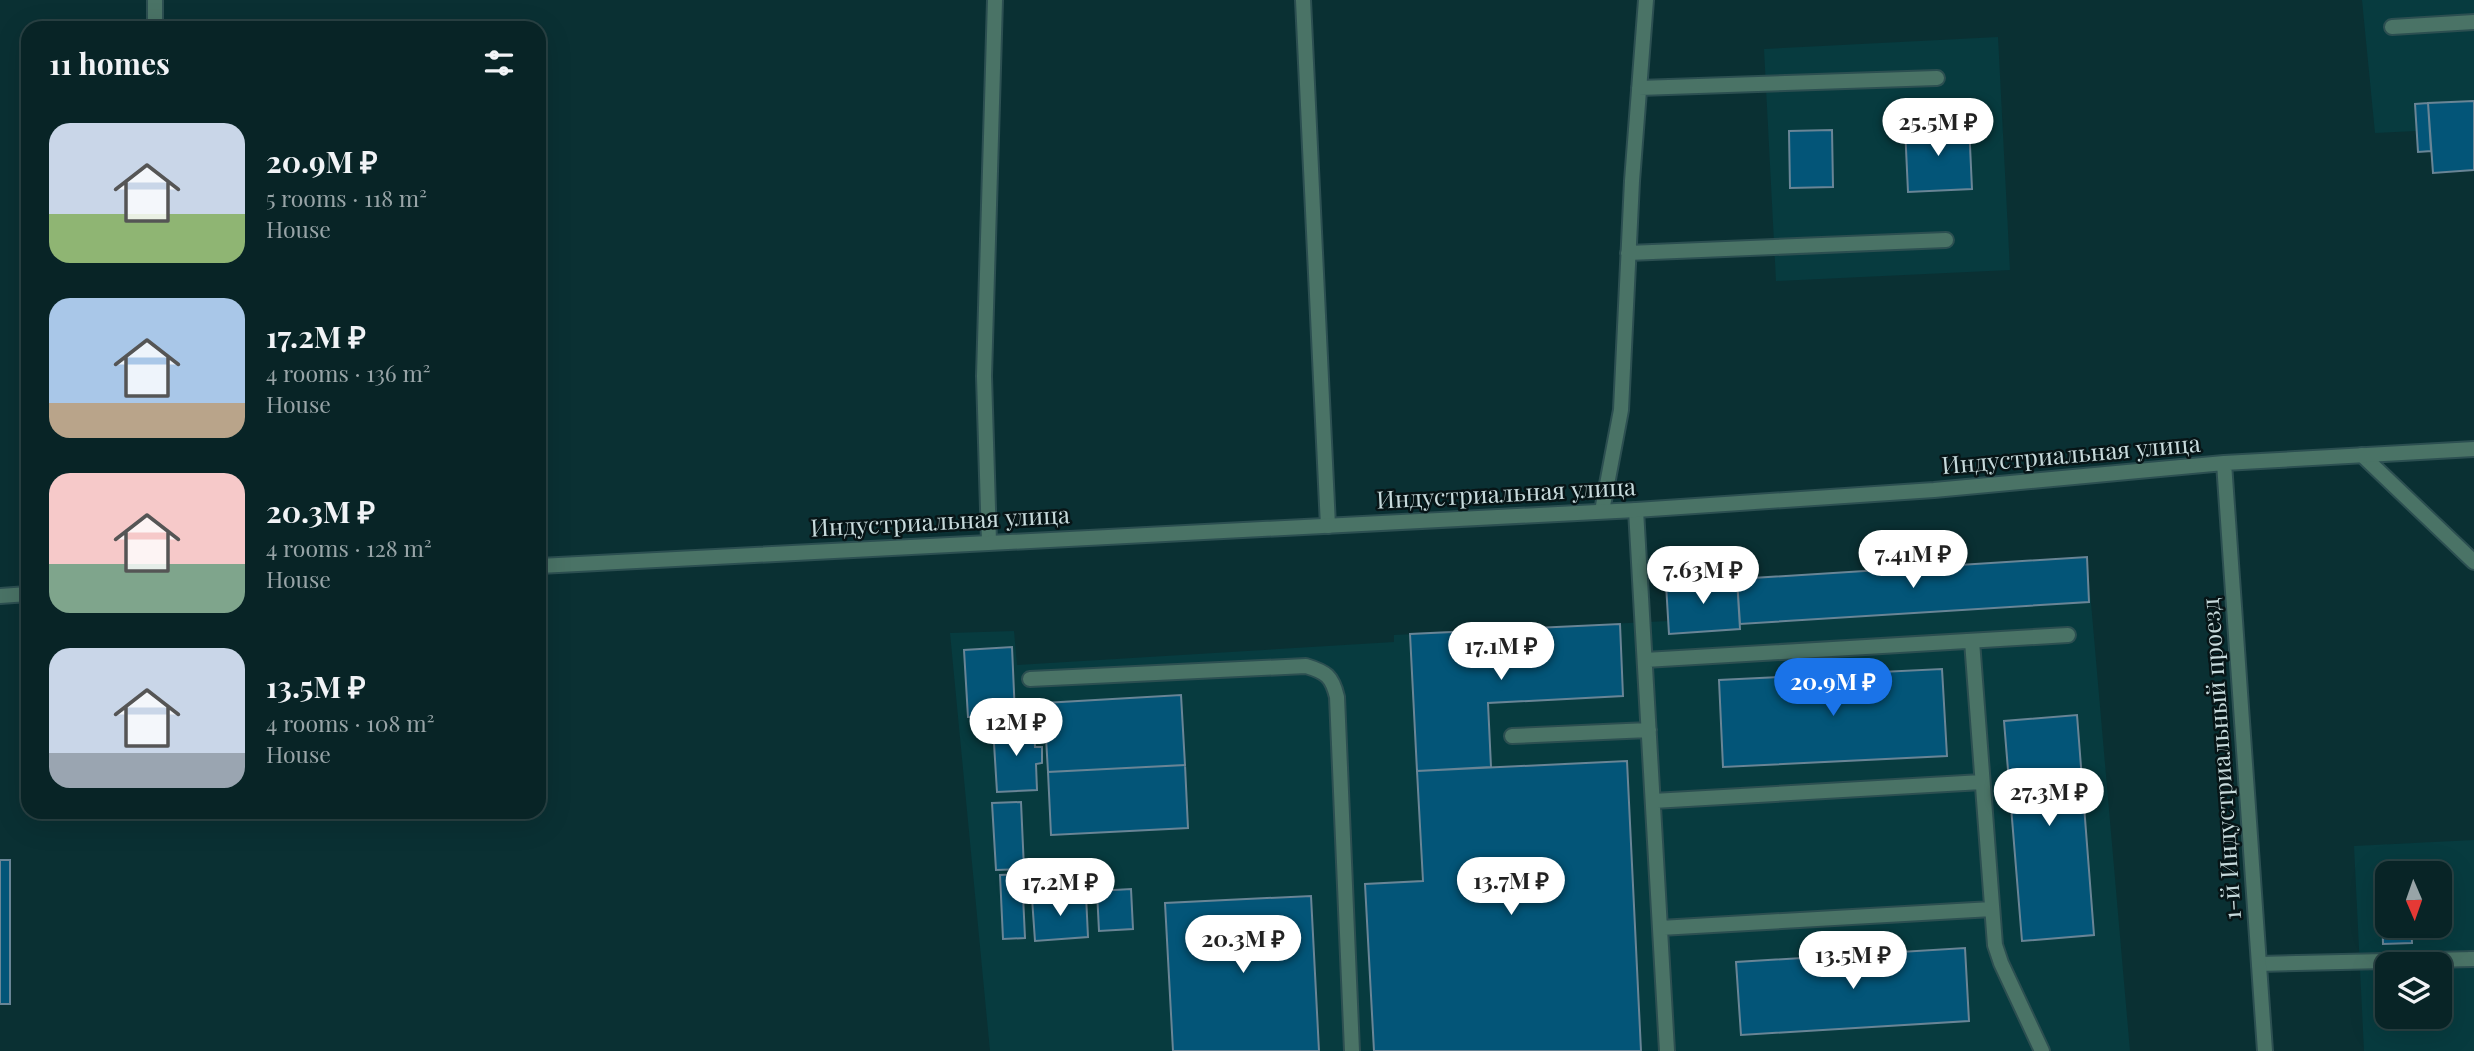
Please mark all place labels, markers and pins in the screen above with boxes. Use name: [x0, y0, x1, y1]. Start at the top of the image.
pin: 25.5M ₽: [1873, 99, 2003, 158]
pin: 7.41M ₽: [1848, 530, 1978, 590]
pin: 7.63M ₽: [1638, 546, 1768, 606]
pin: 17.1M ₽: [1436, 622, 1566, 682]
pin: 20.9M ₽: [1768, 658, 1898, 718]
pin: 12M ₽: [967, 698, 1065, 758]
pin: 27.3M ₽: [1984, 768, 2114, 828]
pin: 17.2M ₽: [995, 858, 1125, 918]
pin: 13.7M ₽: [1446, 858, 1576, 917]
pin: 20.3M ₽: [1178, 916, 1308, 975]
pin: 13.5M ₽: [1788, 932, 1918, 991]

